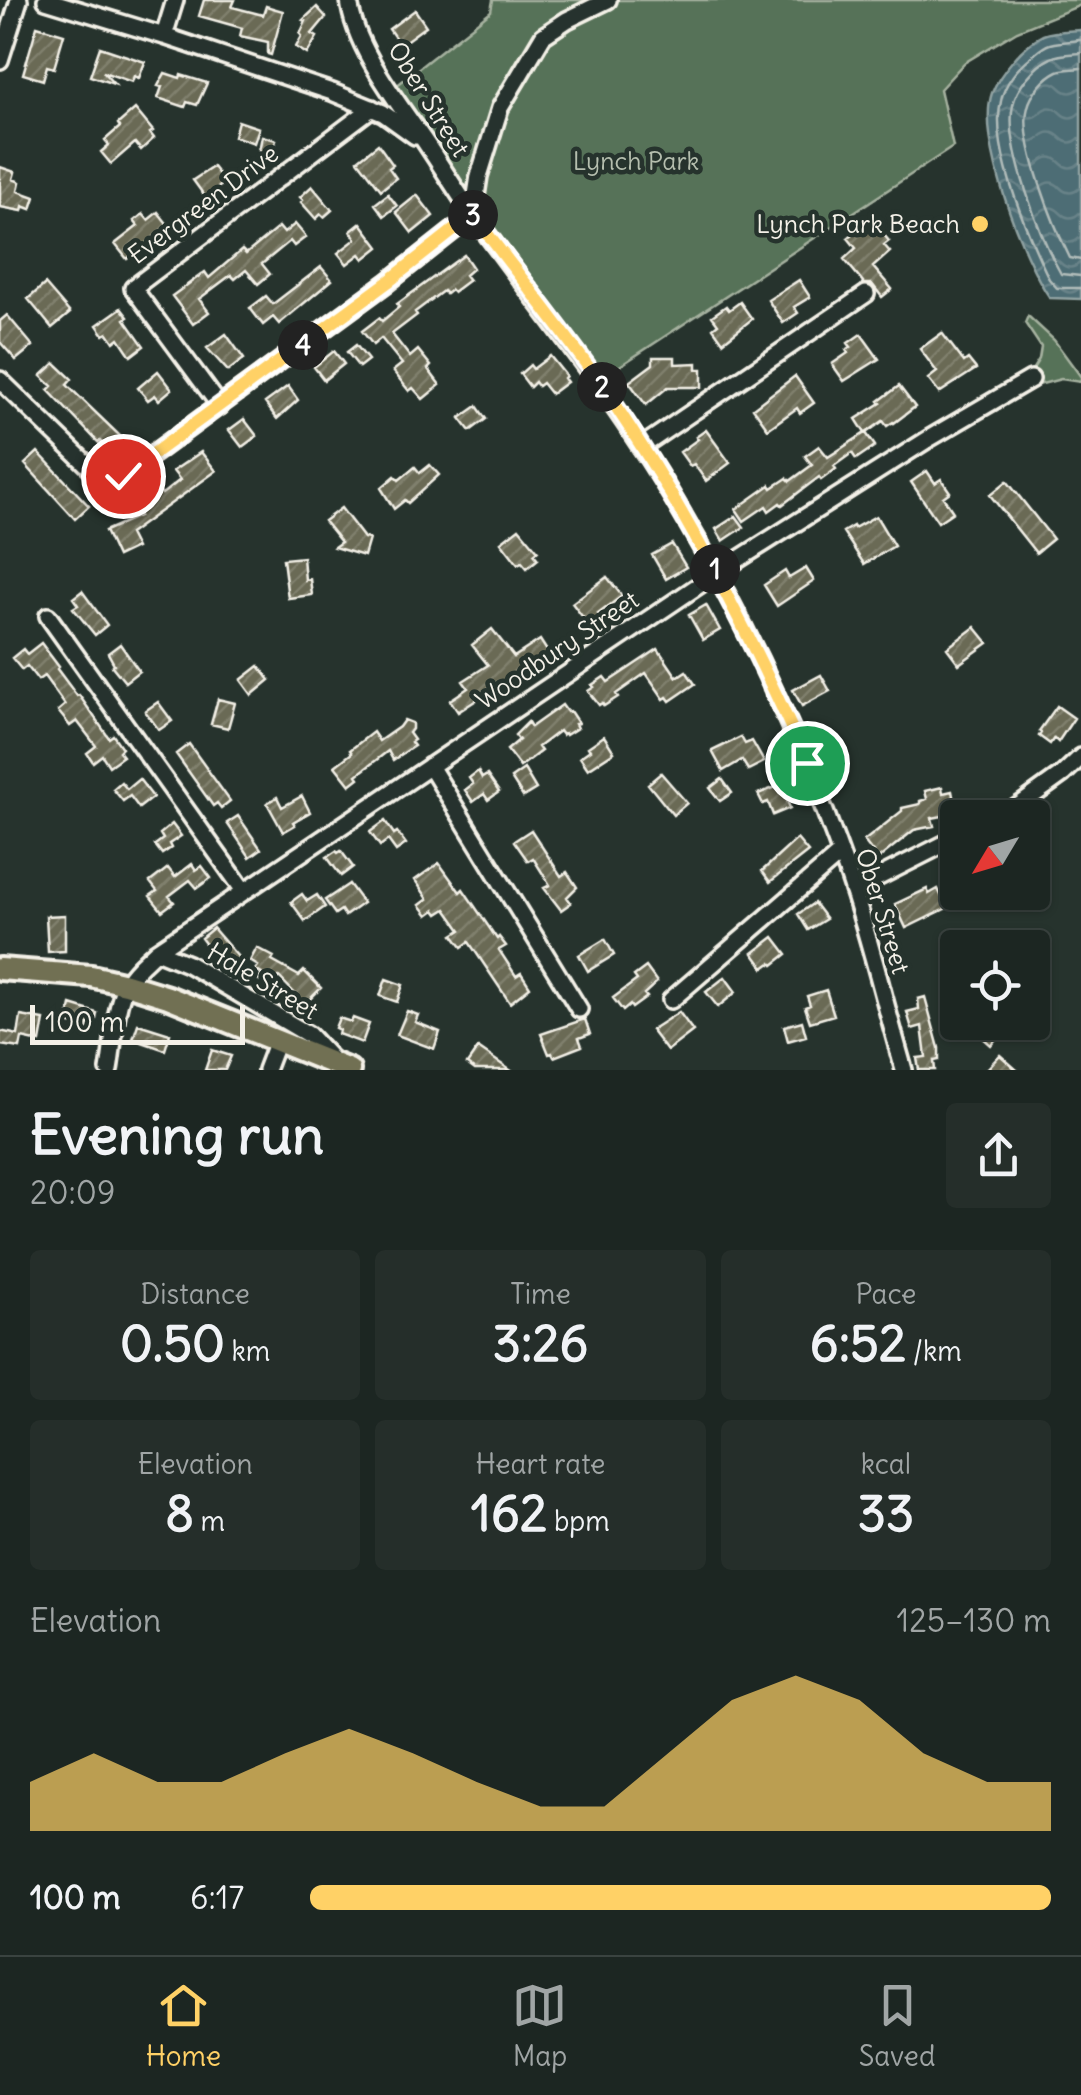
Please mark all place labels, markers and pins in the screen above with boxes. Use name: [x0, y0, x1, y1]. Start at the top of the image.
pin: 3: [448, 190, 498, 240]
place label: Lynch Park Beach: [756, 208, 960, 240]
marker: Lynch Park Beach: [969, 213, 991, 235]
pin: 4: [278, 320, 328, 370]
pin: 2: [577, 362, 627, 412]
pin: [81, 434, 166, 519]
pin: 1: [690, 544, 740, 594]
pin: [765, 721, 850, 806]

